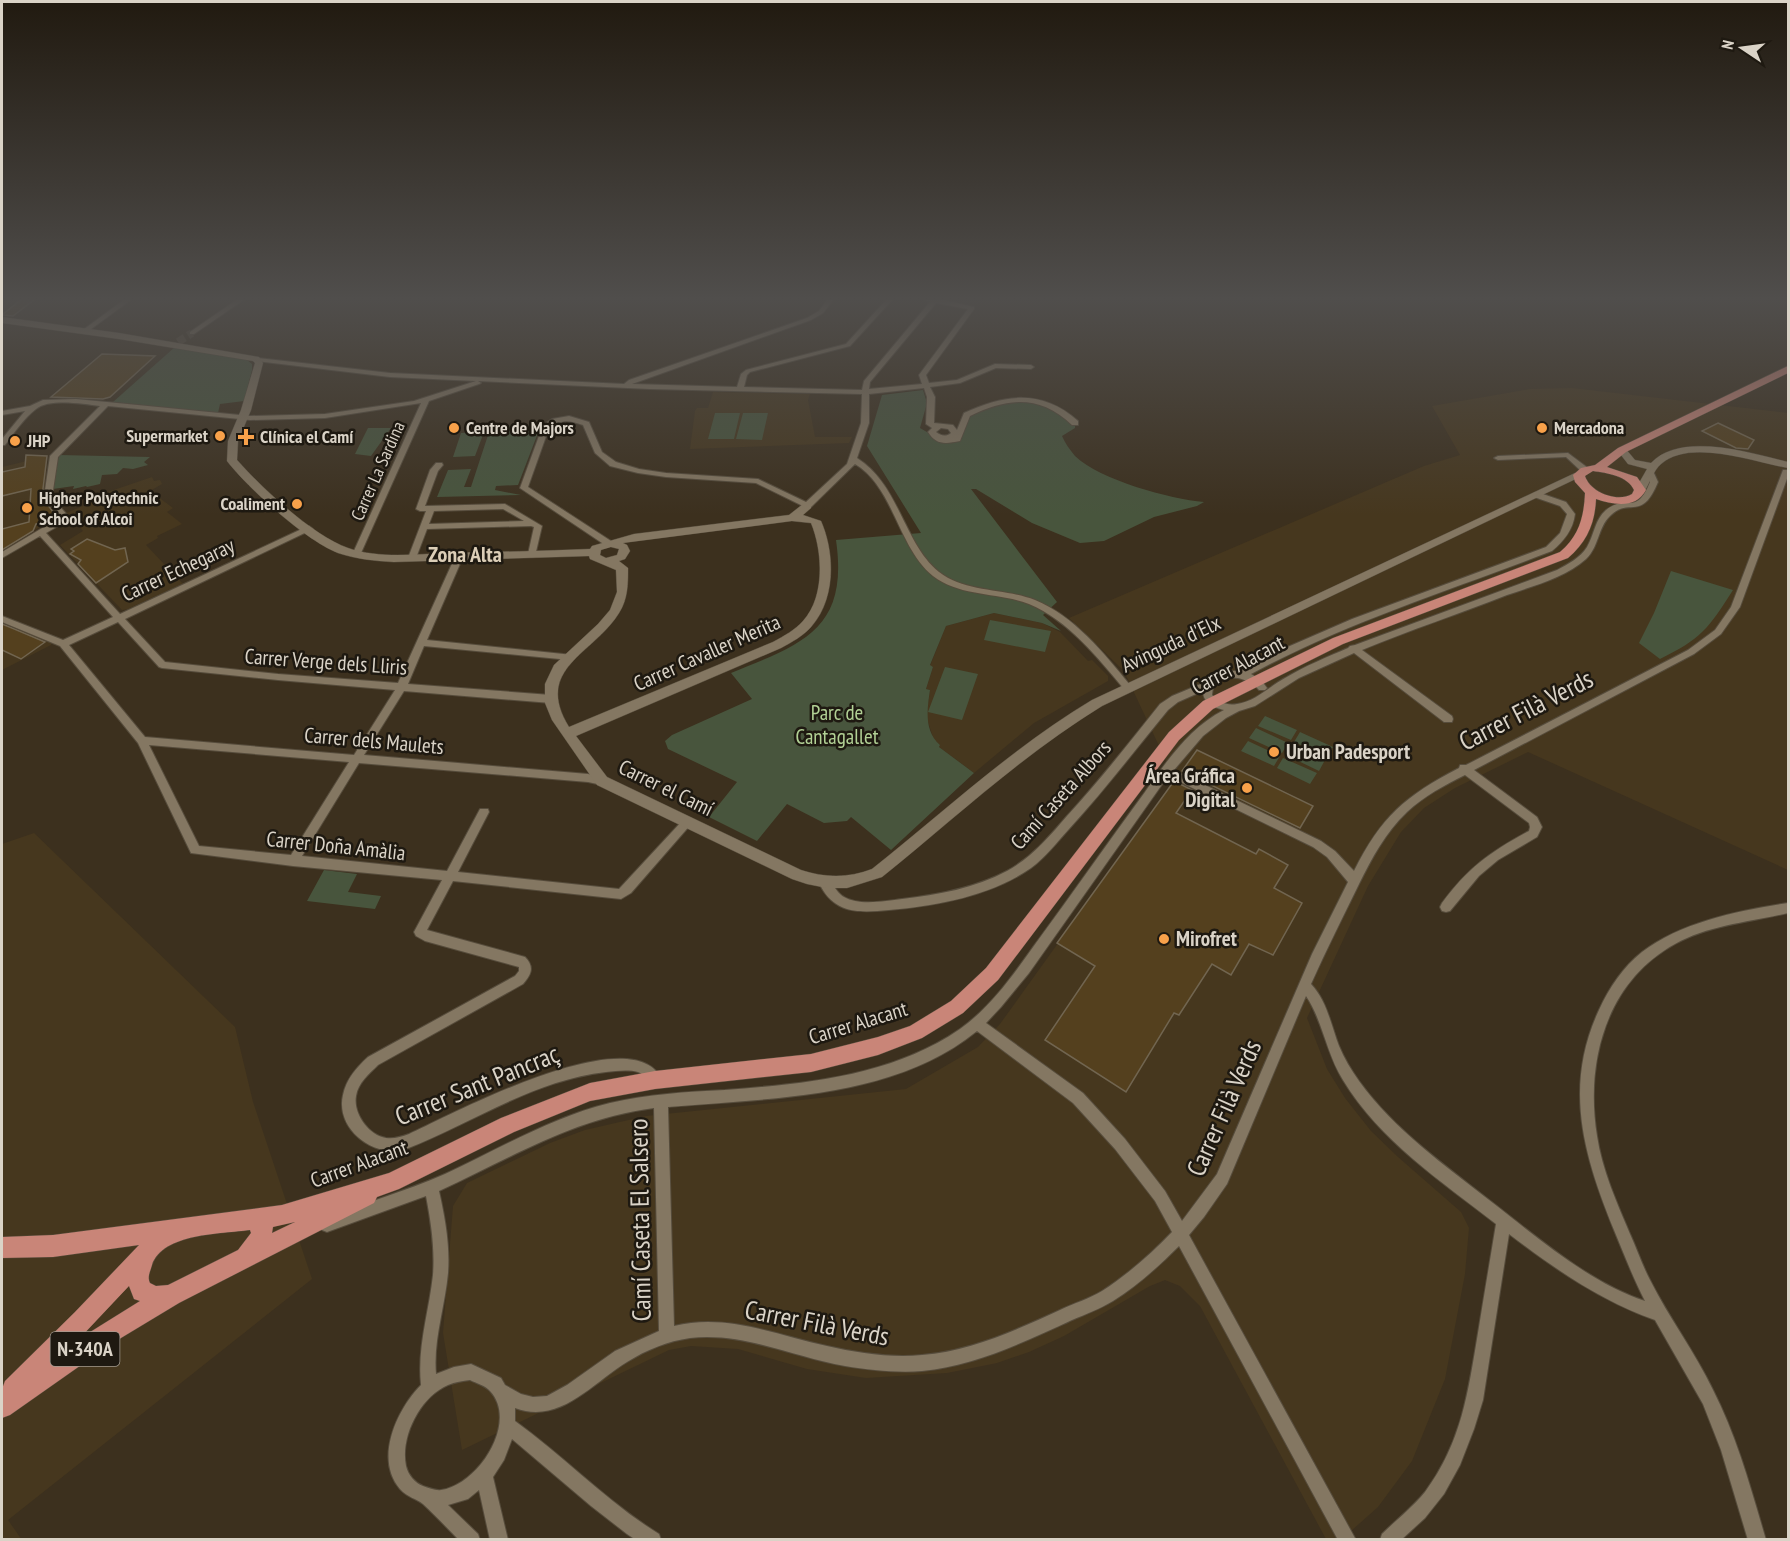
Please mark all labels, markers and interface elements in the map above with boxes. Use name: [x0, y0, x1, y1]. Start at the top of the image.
north arrow: [1712, 18, 1772, 78]
text: N: [1717, 38, 1738, 51]
place label: Centre de Majors: [466, 416, 574, 439]
place label: Mercadona: [1554, 416, 1624, 439]
street label: Carrer La Sardina: [345, 418, 410, 524]
marker: Centre de Majors: [447, 421, 461, 435]
marker: Mercadona: [1535, 421, 1549, 435]
place label: Supermarket: [126, 424, 209, 447]
place label: Clínica el Camí: [260, 425, 353, 448]
marker: Clínica el Camí: [237, 428, 255, 446]
place label: JHP: [26, 429, 51, 452]
marker: Supermarket: [213, 429, 227, 443]
marker: JHP: [8, 434, 22, 448]
place label: Higher Polytechnic School of Alcoi: [39, 486, 159, 530]
place label: Coaliment: [220, 492, 286, 515]
marker: Coaliment: [290, 497, 304, 511]
marker: Higher Polytechnic School of Alcoi: [20, 501, 34, 515]
street label: Carrer Echegaray: [117, 532, 239, 608]
district label: Zona Alta: [428, 540, 502, 568]
street label: Carrer Cavaller Merita: [629, 608, 784, 697]
street label: Avinguda d'Elx: [1117, 609, 1225, 678]
street label: Carrer Alacant: [1187, 629, 1289, 700]
street label: Carrer Verge dels Lliris: [244, 642, 408, 681]
street label: Carrer Filà Verds: [1453, 662, 1598, 757]
park label: Parc de Cantagallet: [796, 699, 879, 750]
street label: Carrer dels Maulets: [303, 721, 445, 760]
street label: Camí Caseta Albors: [1004, 734, 1117, 855]
place label: Urban Padesport: [1286, 738, 1410, 765]
marker: Urban Padesport: [1267, 745, 1281, 759]
street label: Carrer el Camí: [614, 753, 718, 822]
place label: Área Gráfica Digital: [1145, 762, 1236, 813]
marker: Área Gráfica Digital: [1240, 781, 1254, 795]
street label: Carrer Doña Amàlia: [265, 825, 407, 866]
place label: Mirofret: [1176, 925, 1237, 952]
marker: Mirofret: [1157, 932, 1171, 946]
street label: Carrer Alacant: [805, 995, 911, 1050]
street label: Carrer Filà Verds: [1179, 1034, 1268, 1181]
street label: Carrer Sant Pancraç: [390, 1037, 564, 1132]
street label: Camí Caseta El Salsero: [621, 1118, 658, 1322]
street label: Carrer Alacant: [306, 1133, 411, 1194]
street label: Carrer Filà Verds: [742, 1292, 892, 1353]
road number: N-340A: [50, 1332, 119, 1366]

